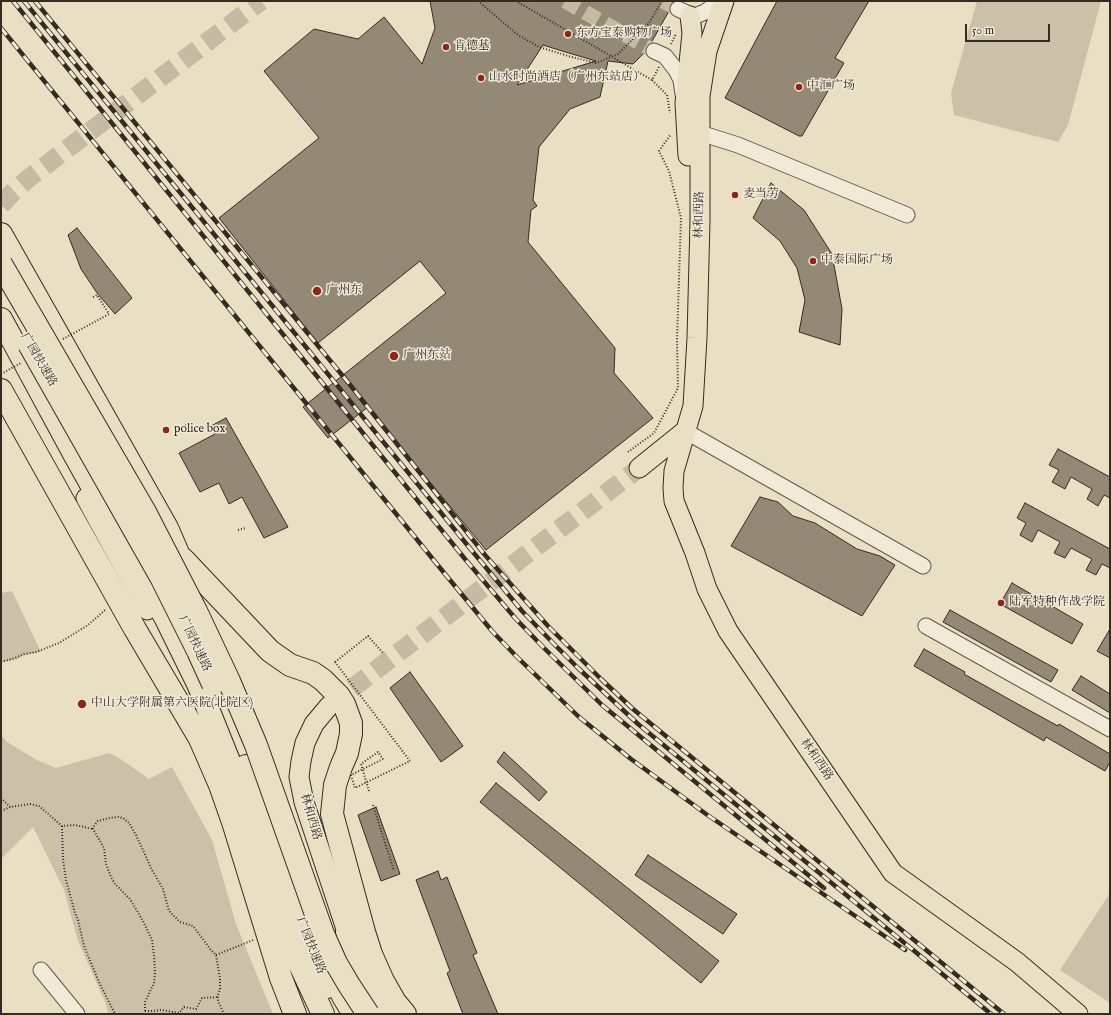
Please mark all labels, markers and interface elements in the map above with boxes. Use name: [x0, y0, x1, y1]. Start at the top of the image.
scale bar: [967, 16, 1052, 42]
text: 50 m: [972, 23, 994, 38]
place label: 东方宝泰购物广场: [576, 27, 672, 41]
marker: 东方宝泰购物广场: [563, 29, 573, 39]
place label: 肯德基: [454, 40, 490, 54]
marker: 肯德基: [441, 42, 451, 52]
place label: 山水时尚酒店（广州东站店）: [489, 71, 645, 85]
marker: 山水时尚酒店（广州东站店）: [476, 73, 486, 83]
place label: 中汇广场: [807, 80, 855, 94]
marker: 中汇广场: [794, 82, 804, 92]
place label: 麦当劳: [743, 188, 779, 202]
marker: 麦当劳: [730, 190, 740, 200]
street label: 林和西路: [692, 191, 708, 239]
place label: 中泰国际广场: [821, 254, 893, 268]
marker: 中泰国际广场: [808, 256, 818, 266]
place label: 广州东: [326, 284, 362, 298]
marker: 广州东: [311, 285, 323, 297]
street label: 广园快速路: [17, 330, 59, 390]
place label: 广州东站: [403, 349, 451, 363]
marker: 广州东站: [388, 350, 400, 362]
place label: police box: [174, 423, 225, 437]
marker: police box: [161, 425, 171, 435]
place label: 陆军特种作战学院: [1009, 596, 1105, 610]
marker: 陆军特种作战学院: [996, 598, 1006, 608]
street label: 广园快速路: [175, 614, 213, 674]
place label: 中山大学附属第六医院(北院区): [91, 697, 253, 711]
marker: 中山大学附属第六医院(北院区): [76, 698, 88, 710]
street label: 林和西路: [797, 736, 835, 784]
street label: 林和西路: [296, 792, 324, 842]
street label: 广园快速路: [292, 915, 328, 977]

